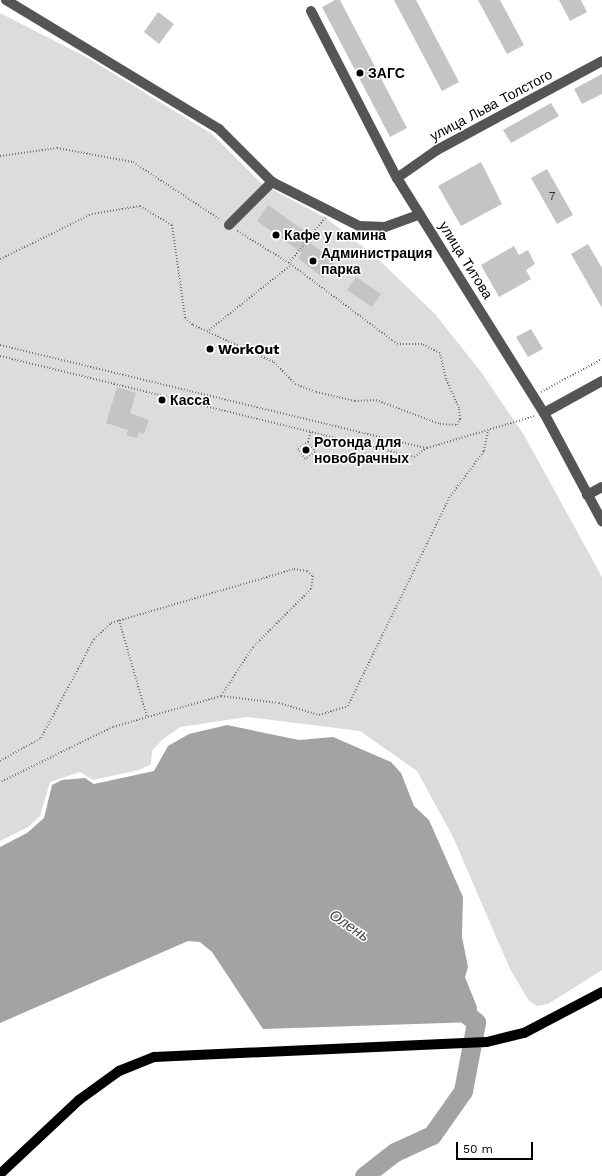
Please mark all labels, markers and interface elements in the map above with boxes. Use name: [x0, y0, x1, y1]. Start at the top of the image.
place label: ЗАГС: [368, 65, 405, 81]
street label: улица Льва Толстого: [427, 66, 555, 144]
marker: ЗАГС: [355, 68, 365, 78]
house number: 7: [549, 190, 555, 204]
street label: улица Титова: [436, 218, 496, 302]
place label: Кафе у камина: [284, 227, 386, 243]
marker: Кафе у камина: [271, 230, 281, 240]
place label: Администрация парка: [321, 245, 432, 278]
marker: Администрация парка: [308, 256, 318, 266]
place label: WorkOut: [218, 341, 279, 357]
marker: WorkOut: [205, 344, 215, 354]
place label: Касса: [170, 392, 210, 408]
marker: Касса: [157, 395, 167, 405]
place label: Ротонда для новобрачных: [314, 434, 409, 466]
marker: Ротонда для новобрачных: [301, 445, 311, 455]
water label: Олень: [326, 906, 372, 946]
scale bar: [458, 1134, 535, 1160]
text: 50 m: [463, 1142, 493, 1156]

